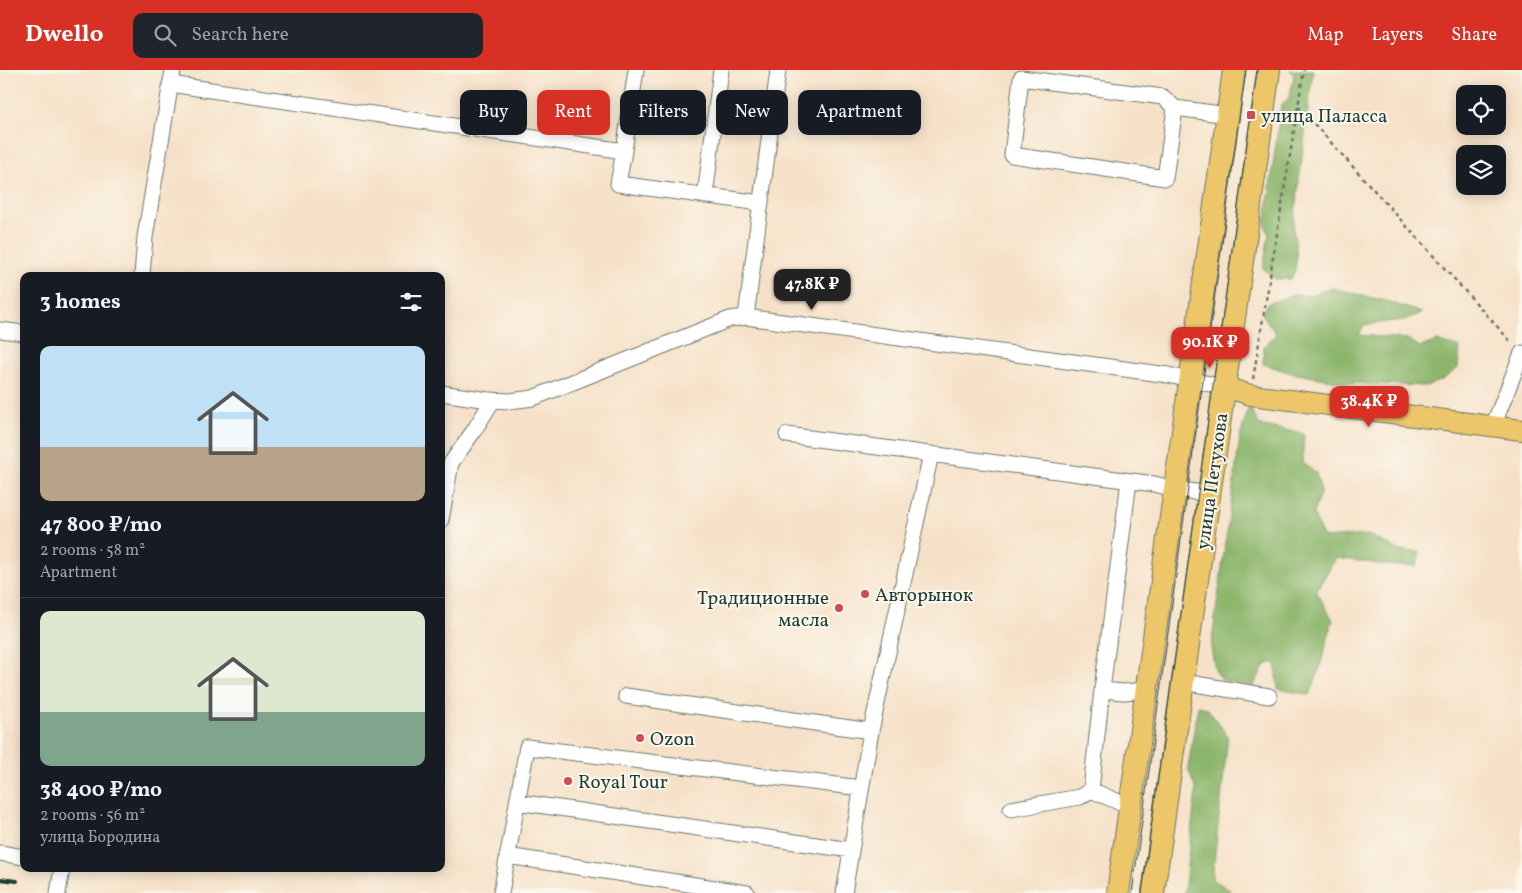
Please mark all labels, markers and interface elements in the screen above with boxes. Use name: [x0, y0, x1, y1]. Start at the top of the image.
search box: [133, 13, 483, 58]
text: Dwello: [25, 18, 103, 52]
icon: search: [151, 21, 179, 49]
text: Search here: [191, 22, 289, 48]
text: Map: [1307, 23, 1343, 48]
text: Layers: [1371, 23, 1423, 48]
text: Share: [1451, 23, 1497, 48]
map controls: [1456, 85, 1506, 195]
button: locate: [1456, 85, 1506, 135]
chip: Buy: [460, 90, 527, 135]
chip: Rent: [537, 90, 610, 135]
chip: Filters: [620, 90, 706, 135]
chip: New: [716, 90, 788, 135]
chip: Apartment: [798, 90, 921, 135]
place label: улица Паласса: [1261, 104, 1388, 130]
marker: улица Паласса: [1245, 109, 1257, 121]
button: layers: [1456, 145, 1506, 195]
pin: 47.8K ₽: [766, 268, 858, 311]
text: 47.8K ₽: [785, 274, 839, 296]
text: 3 homes: [40, 288, 121, 317]
icon: filters: [397, 288, 425, 316]
pin: 90.1K ₽: [1164, 326, 1256, 369]
text: 90.1K ₽: [1182, 332, 1238, 354]
icon: home: [188, 378, 278, 468]
pin: 38.4K ₽: [1323, 386, 1415, 428]
text: 38.4K ₽: [1341, 391, 1397, 413]
street label: улица Петухова: [1190, 411, 1235, 552]
text: 47 800 ₽/mo: [40, 511, 162, 540]
text: 2 rooms · 58 m²: [40, 540, 145, 562]
text: Apartment: [40, 562, 117, 584]
place label: Авторынок: [875, 583, 973, 609]
place label: Традиционные масла: [697, 586, 829, 634]
marker: Авторынок: [859, 588, 871, 600]
marker: Традиционные масла: [833, 602, 845, 614]
icon: home: [188, 644, 278, 734]
place label: Ozon: [650, 727, 695, 753]
marker: Ozon: [634, 732, 646, 744]
place label: Royal Tour: [578, 770, 668, 796]
marker: Royal Tour: [562, 775, 574, 787]
text: 38 400 ₽/mo: [40, 776, 162, 805]
text: 2 rooms · 56 m²: [40, 805, 145, 827]
text: улица Бородина: [40, 827, 160, 849]

